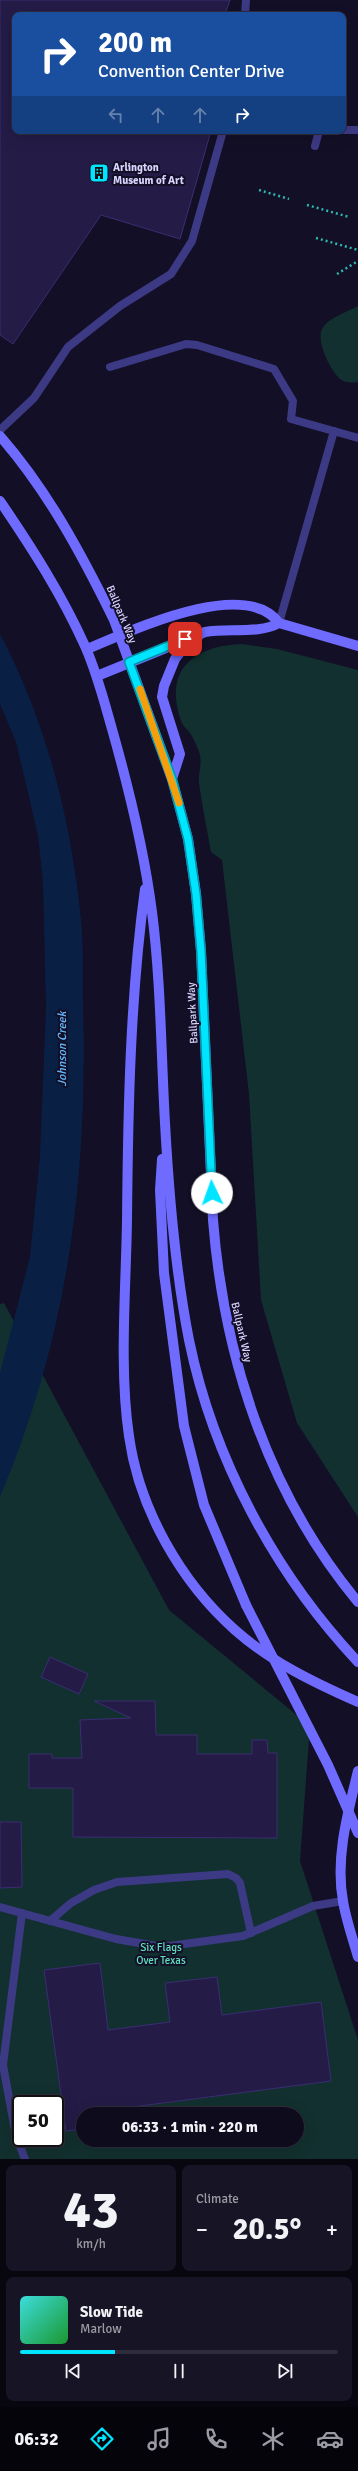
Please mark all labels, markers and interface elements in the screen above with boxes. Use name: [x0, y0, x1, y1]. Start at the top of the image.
text: 200 m: [98, 26, 172, 60]
icon: right: [32, 28, 84, 80]
text: Convention Center Drive: [98, 60, 284, 82]
icon: left: [105, 104, 127, 126]
icon: ahead: [147, 104, 169, 126]
icon: ahead: [189, 104, 211, 126]
icon: right: [231, 104, 253, 126]
place label: Arlington Museum of Art: [113, 161, 184, 187]
building icon: Arlington Museum of Art: [88, 162, 110, 184]
street label: Ballpark Way: [104, 583, 140, 646]
pin: [168, 622, 202, 656]
icon: arrive: [174, 628, 196, 650]
street label: Ballpark Way: [184, 981, 201, 1044]
water label: Johnson Creek: [55, 1011, 70, 1086]
position arrow: [191, 1172, 233, 1214]
street label: Ballpark Way: [228, 1301, 255, 1364]
park label: Six Flags Over Texas: [136, 1941, 186, 1967]
speed limit sign: 50: [12, 2095, 64, 2147]
text: 06:33 · 1 min · 220 m: [122, 2118, 258, 2136]
text: 43: [63, 2178, 119, 2242]
text: Climate: [196, 2191, 239, 2207]
text: 20.5°: [232, 2211, 302, 2248]
text: −: [196, 2216, 208, 2243]
text: +: [326, 2216, 338, 2243]
text: km/h: [76, 2236, 106, 2252]
text: Slow Tide: [80, 2303, 143, 2321]
text: Marlow: [80, 2321, 122, 2337]
icon: previous: [62, 2360, 84, 2382]
icon: pause: [168, 2360, 190, 2382]
icon: next: [274, 2360, 296, 2382]
icon: directions: [88, 2425, 116, 2453]
icon: music: [145, 2425, 173, 2453]
icon: phone: [202, 2425, 230, 2453]
icon: climate: [259, 2425, 287, 2453]
icon: car: [316, 2425, 344, 2453]
text: 06:32: [14, 2428, 59, 2450]

